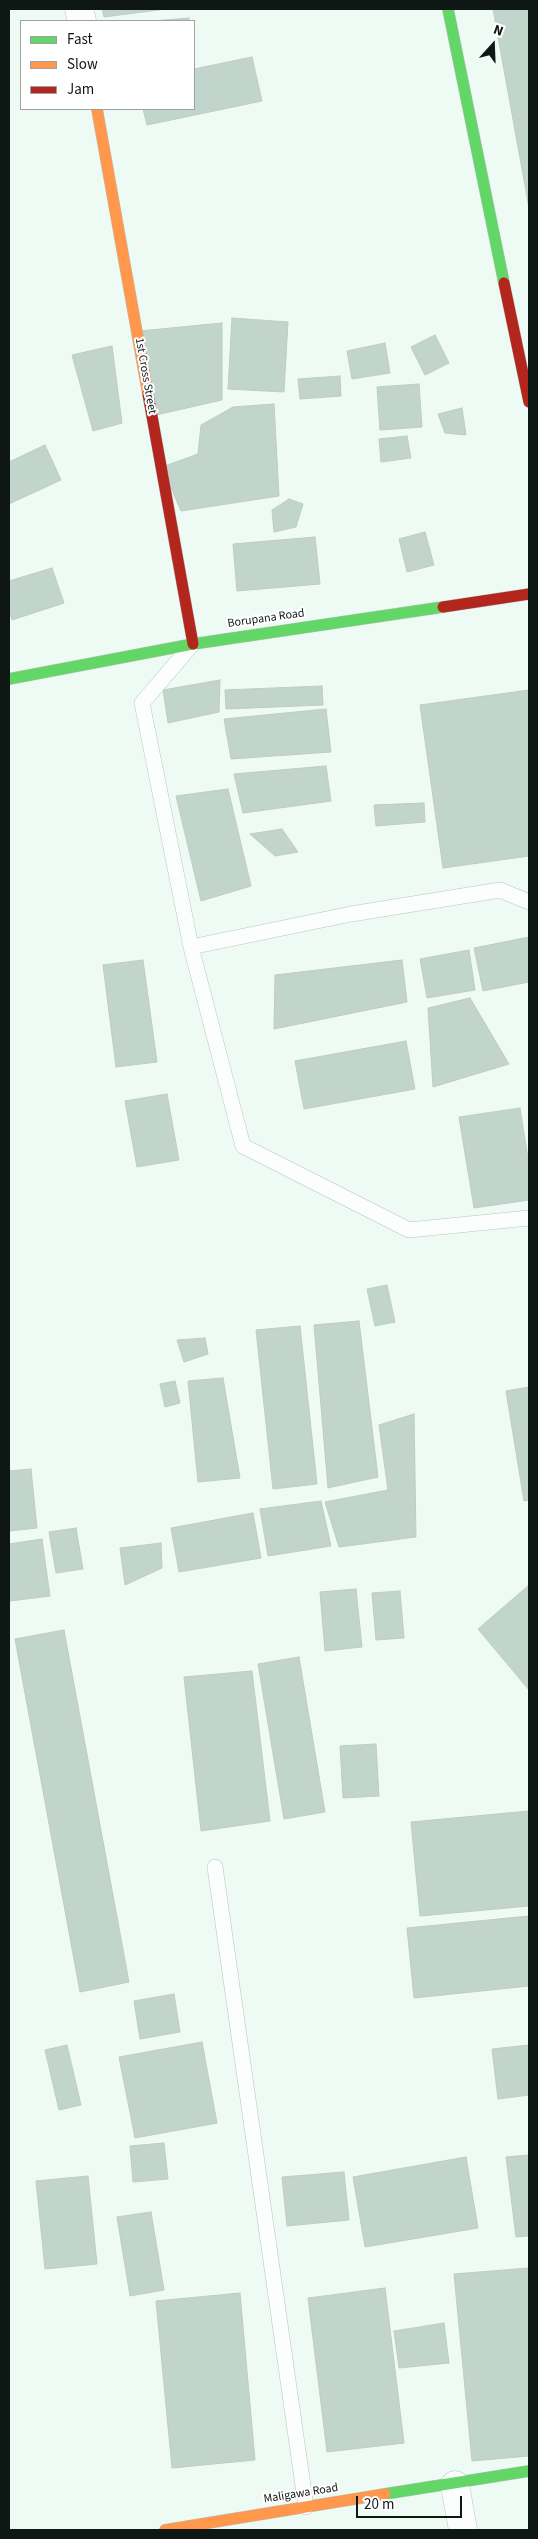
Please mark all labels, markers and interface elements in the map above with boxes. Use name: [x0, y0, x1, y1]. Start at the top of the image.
legend: [20, 20, 195, 110]
north arrow: [468, 20, 518, 70]
text: N: [490, 20, 506, 42]
text: Fast: [67, 29, 93, 50]
text: Slow: [67, 54, 98, 75]
text: Jam: [67, 79, 94, 100]
street label: 1st Cross Street: [131, 337, 159, 415]
street label: Borupana Road: [227, 606, 305, 632]
street label: Maligawa Road: [263, 2481, 339, 2507]
scale bar: [358, 2486, 464, 2518]
text: 20 m: [364, 2494, 394, 2515]

